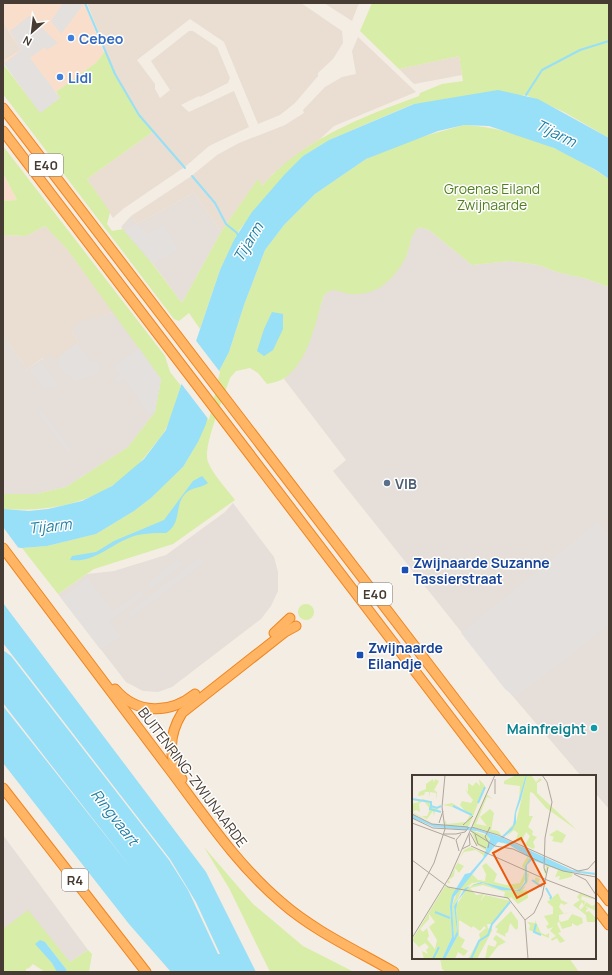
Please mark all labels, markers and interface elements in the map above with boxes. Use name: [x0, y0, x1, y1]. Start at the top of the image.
north arrow: [12, 12, 52, 52]
place label: Cebeo: [79, 29, 124, 48]
text: N: [20, 33, 34, 50]
marker: Cebeo: [66, 33, 76, 43]
place label: Lidl: [68, 68, 92, 87]
marker: Lidl: [55, 72, 65, 82]
water label: Tijarm: [532, 114, 581, 152]
road number: E40: [29, 154, 63, 176]
park label: Groenas Eiland Zwijnaarde: [444, 179, 540, 214]
water label: Tijarm: [228, 217, 269, 266]
place label: VIB: [395, 474, 417, 493]
marker: VIB: [382, 478, 392, 488]
water label: Tijarm: [28, 513, 74, 539]
place label: Zwijnaarde Suzanne Tassierstraat: [413, 553, 550, 588]
marker: Zwijnaarde Suzanne Tassierstraat: [400, 565, 410, 575]
road number: E40: [358, 583, 392, 605]
place label: Zwijnaarde Eilandje: [368, 638, 443, 673]
marker: Zwijnaarde Eilandje: [355, 650, 365, 660]
street label: BUITENRING-ZWIJNAARDE: [134, 703, 252, 851]
place label: Mainfreight: [507, 719, 586, 738]
marker: Mainfreight: [589, 723, 599, 733]
inset map: [412, 775, 596, 959]
water label: Ringvaart: [86, 785, 145, 851]
road number: R4: [62, 869, 88, 891]

